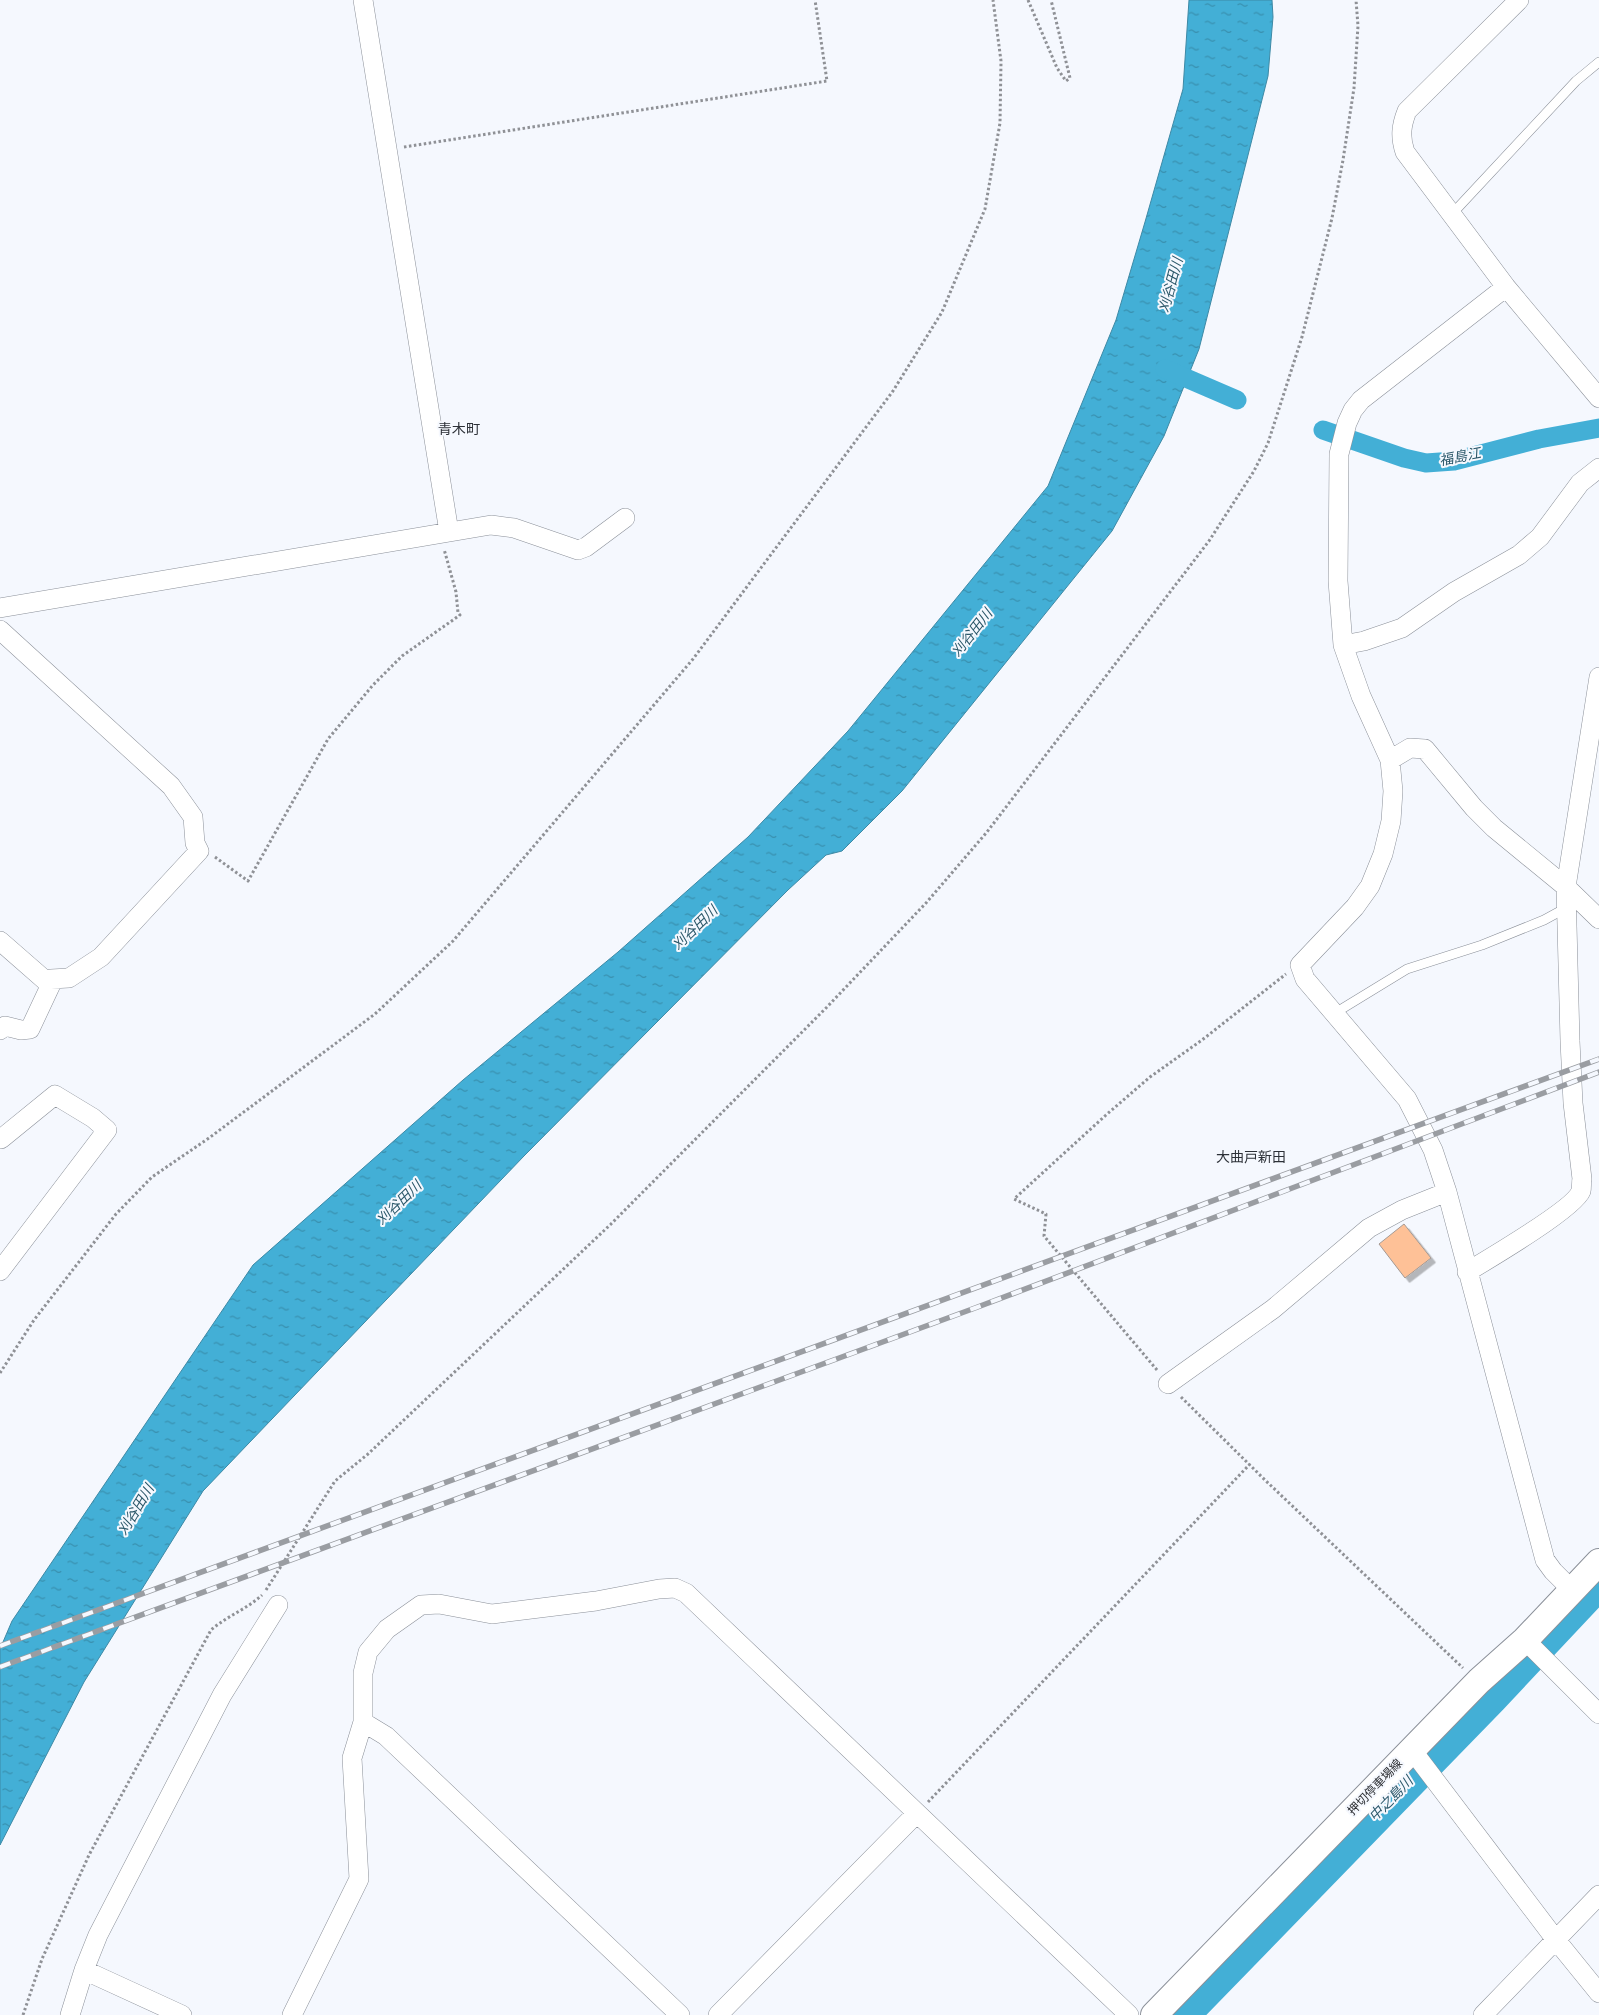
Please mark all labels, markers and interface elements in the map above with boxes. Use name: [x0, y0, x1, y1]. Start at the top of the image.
water label: 刈谷田川: [1155, 254, 1188, 315]
district label: 青木町: [438, 420, 480, 439]
water label: 福島江: [1438, 443, 1484, 470]
water label: 刈谷田川: [947, 604, 998, 661]
water label: 刈谷田川: [668, 900, 723, 954]
district label: 大曲戸新田: [1216, 1148, 1286, 1167]
water label: 刈谷田川: [372, 1175, 427, 1229]
water label: 刈谷田川: [113, 1479, 160, 1539]
street label: 押切停車場線: [1344, 1756, 1406, 1818]
water label: 中之島川: [1365, 1771, 1419, 1826]

